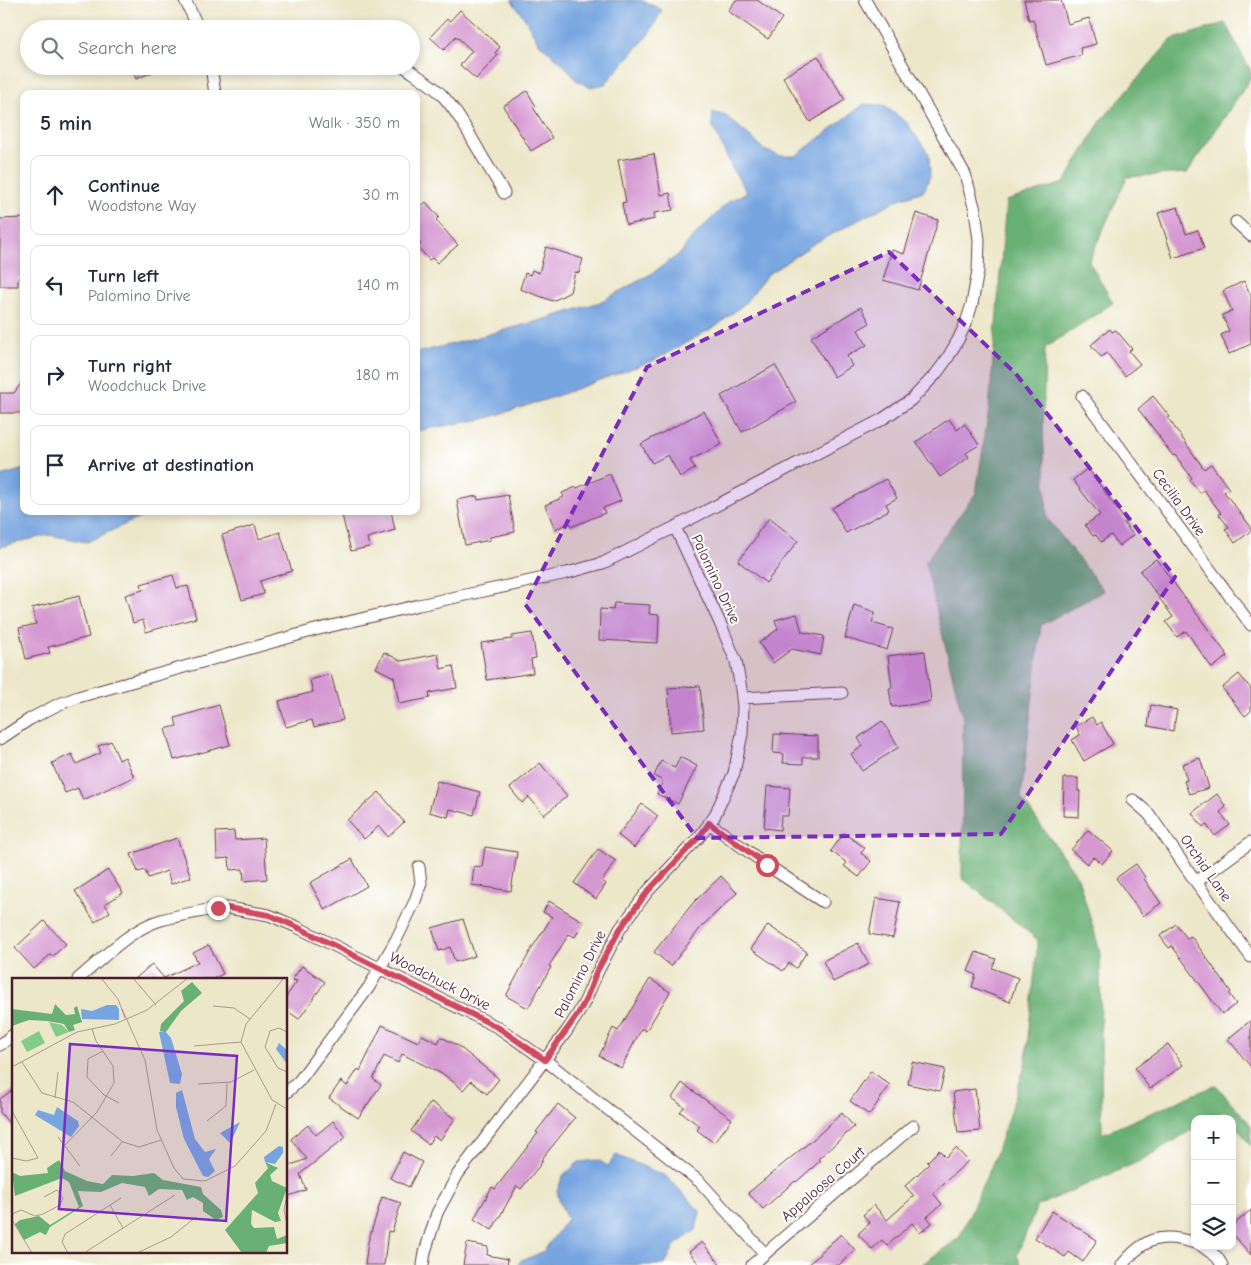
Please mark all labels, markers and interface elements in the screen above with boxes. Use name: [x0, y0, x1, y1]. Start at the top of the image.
search box: [20, 20, 420, 75]
icon: search: [38, 34, 66, 62]
text: Search here: [78, 37, 177, 59]
text: 5 min: [40, 111, 92, 135]
text: Walk · 350 m: [309, 114, 400, 132]
text: Continue: [88, 175, 160, 197]
icon: ahead: [41, 181, 69, 209]
text: 30 m: [363, 186, 399, 204]
text: Woodstone Way: [88, 197, 196, 215]
text: Turn left: [88, 265, 159, 287]
icon: left: [41, 271, 69, 299]
text: 140 m: [357, 276, 399, 294]
text: Palomino Drive: [88, 287, 190, 305]
text: Turn right: [88, 355, 172, 377]
icon: right: [41, 361, 69, 389]
text: 180 m: [356, 366, 399, 384]
text: Woodchuck Drive: [88, 377, 206, 395]
icon: arrive: [41, 451, 69, 479]
text: Arrive at destination: [88, 454, 254, 476]
street label: Cecilia Drive: [1148, 465, 1210, 540]
street label: Palomino Drive: [688, 532, 745, 627]
street label: Orchid Lane: [1176, 831, 1236, 905]
route start: [756, 854, 779, 877]
route end: [207, 897, 230, 920]
street label: Palomino Drive: [550, 927, 610, 1021]
street label: Woodchuck Drive: [386, 948, 494, 1014]
inset map: [12, 978, 288, 1252]
map controls: [1191, 1115, 1236, 1250]
button: +: [1191, 1115, 1236, 1160]
street label: Appaloosa Court: [777, 1142, 869, 1225]
button: −: [1191, 1160, 1236, 1205]
button: layers: [1191, 1205, 1236, 1250]

